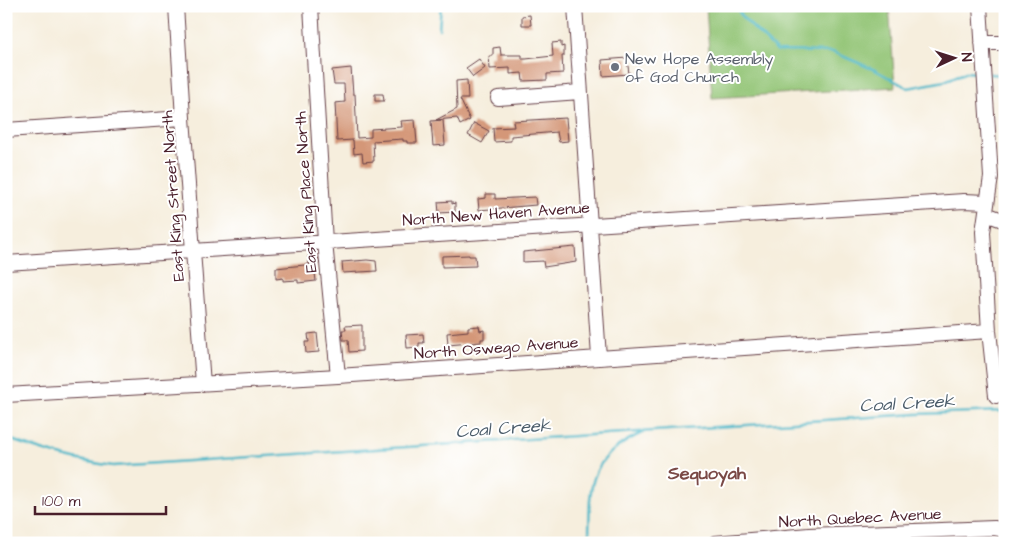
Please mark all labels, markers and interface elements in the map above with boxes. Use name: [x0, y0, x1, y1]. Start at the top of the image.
north arrow: [928, 32, 978, 82]
place label: New Hope Assembly of God Church: [625, 48, 774, 88]
text: N: [956, 52, 976, 62]
marker: New Hope Assembly of God Church: [609, 61, 621, 73]
street label: East King Street North: [156, 110, 191, 282]
street label: East King Place North: [289, 110, 324, 273]
street label: North New Haven Avenue: [402, 196, 591, 232]
street label: North Oswego Avenue: [413, 331, 579, 366]
water label: Coal Creek: [859, 388, 956, 418]
water label: Coal Creek: [455, 413, 552, 444]
district label: Sequoyah: [667, 461, 747, 487]
scale bar: [35, 484, 166, 516]
text: 100 m: [42, 491, 81, 512]
street label: North Quebec Avenue: [778, 503, 942, 533]

